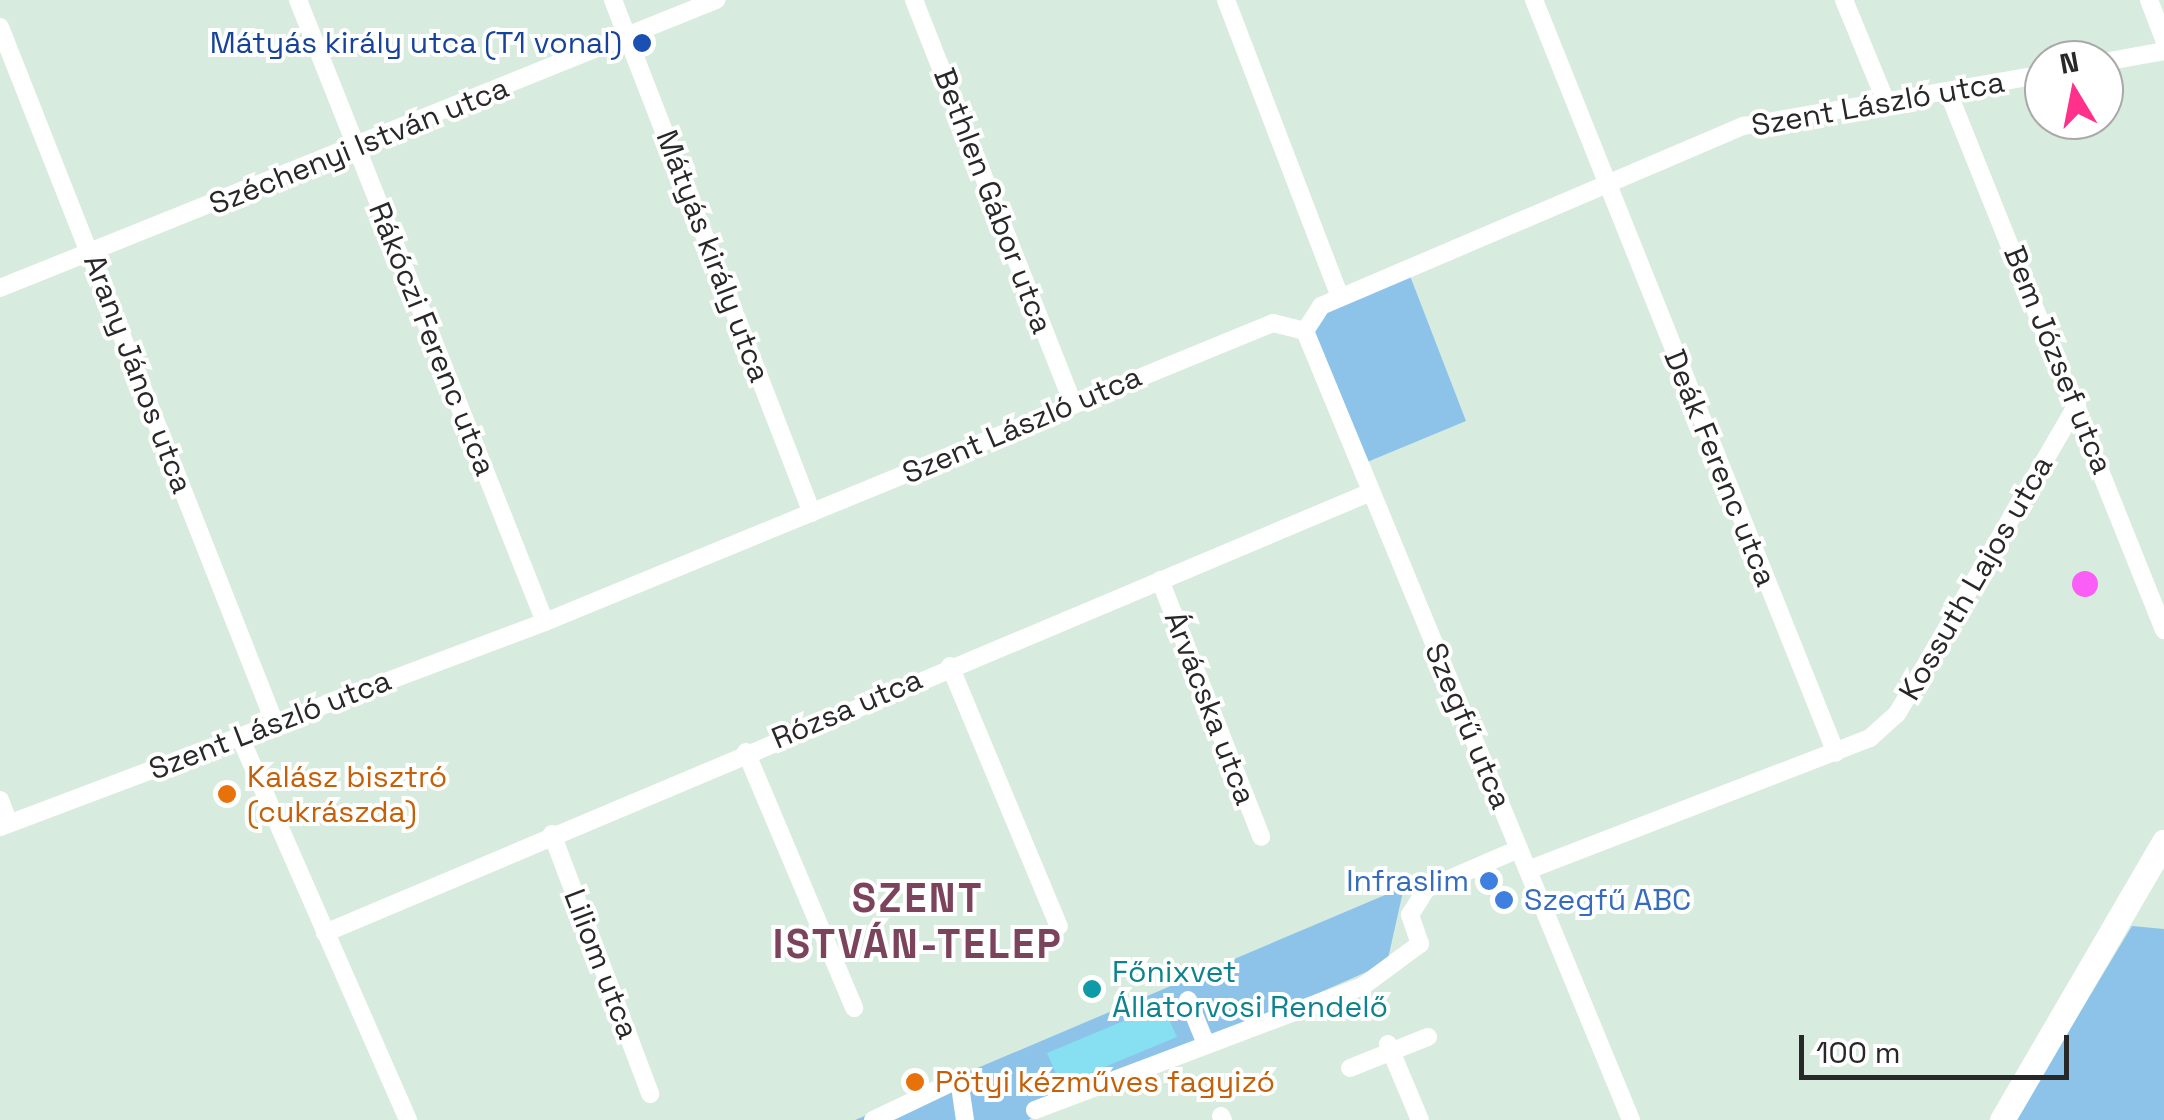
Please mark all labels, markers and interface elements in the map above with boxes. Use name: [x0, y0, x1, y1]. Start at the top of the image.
place label: Mátyás király utca (T1 vonal): [210, 25, 622, 61]
marker: Mátyás király utca (T1 vonal): [631, 32, 653, 54]
north arrow: [2024, 40, 2124, 140]
text: N: [2057, 43, 2081, 82]
street label: Bethlen Gábor utca: [926, 63, 1060, 339]
street label: Szent László utca: [1749, 64, 2007, 144]
street label: Széchenyi István utca: [204, 70, 514, 222]
street label: Mátyás király utca: [648, 125, 778, 387]
street label: Rákóczi Ferenc utca: [361, 197, 503, 481]
street label: Bem József utca: [1996, 241, 2120, 479]
street label: Arany János utca: [76, 250, 200, 498]
street label: Deák Ferenc utca: [1656, 344, 1784, 592]
street label: Szent László utca: [897, 358, 1147, 492]
street label: Kossuth Lajos utca: [1891, 449, 2061, 707]
street label: Árvácska utca: [1157, 606, 1263, 810]
street label: Szegfű utca: [1417, 638, 1519, 814]
street label: Rózsa utca: [766, 661, 928, 757]
street label: Szent László utca: [144, 662, 396, 788]
place label: Kalász bisztró (cukrászda): [247, 759, 447, 830]
marker: Kalász bisztró (cukrászda): [216, 783, 238, 805]
place label: Infraslim: [1346, 863, 1469, 899]
marker: Infraslim: [1478, 870, 1500, 892]
district label: SZENT ISTVÁN-TELEP: [773, 875, 1063, 969]
place label: Szegfű ABC: [1524, 882, 1692, 918]
street label: Liliom utca: [556, 884, 646, 1044]
marker: Szegfű ABC: [1493, 889, 1515, 911]
place label: Főnixvet Állatorvosi Rendelő: [1112, 954, 1388, 1024]
marker: Főnixvet Állatorvosi Rendelő: [1081, 978, 1103, 1000]
scale bar: [1804, 1015, 2074, 1077]
text: 100 m: [1816, 1033, 1901, 1072]
place label: Pötyi kézműves fagyizó: [935, 1064, 1275, 1100]
marker: Pötyi kézműves fagyizó: [904, 1071, 926, 1093]

